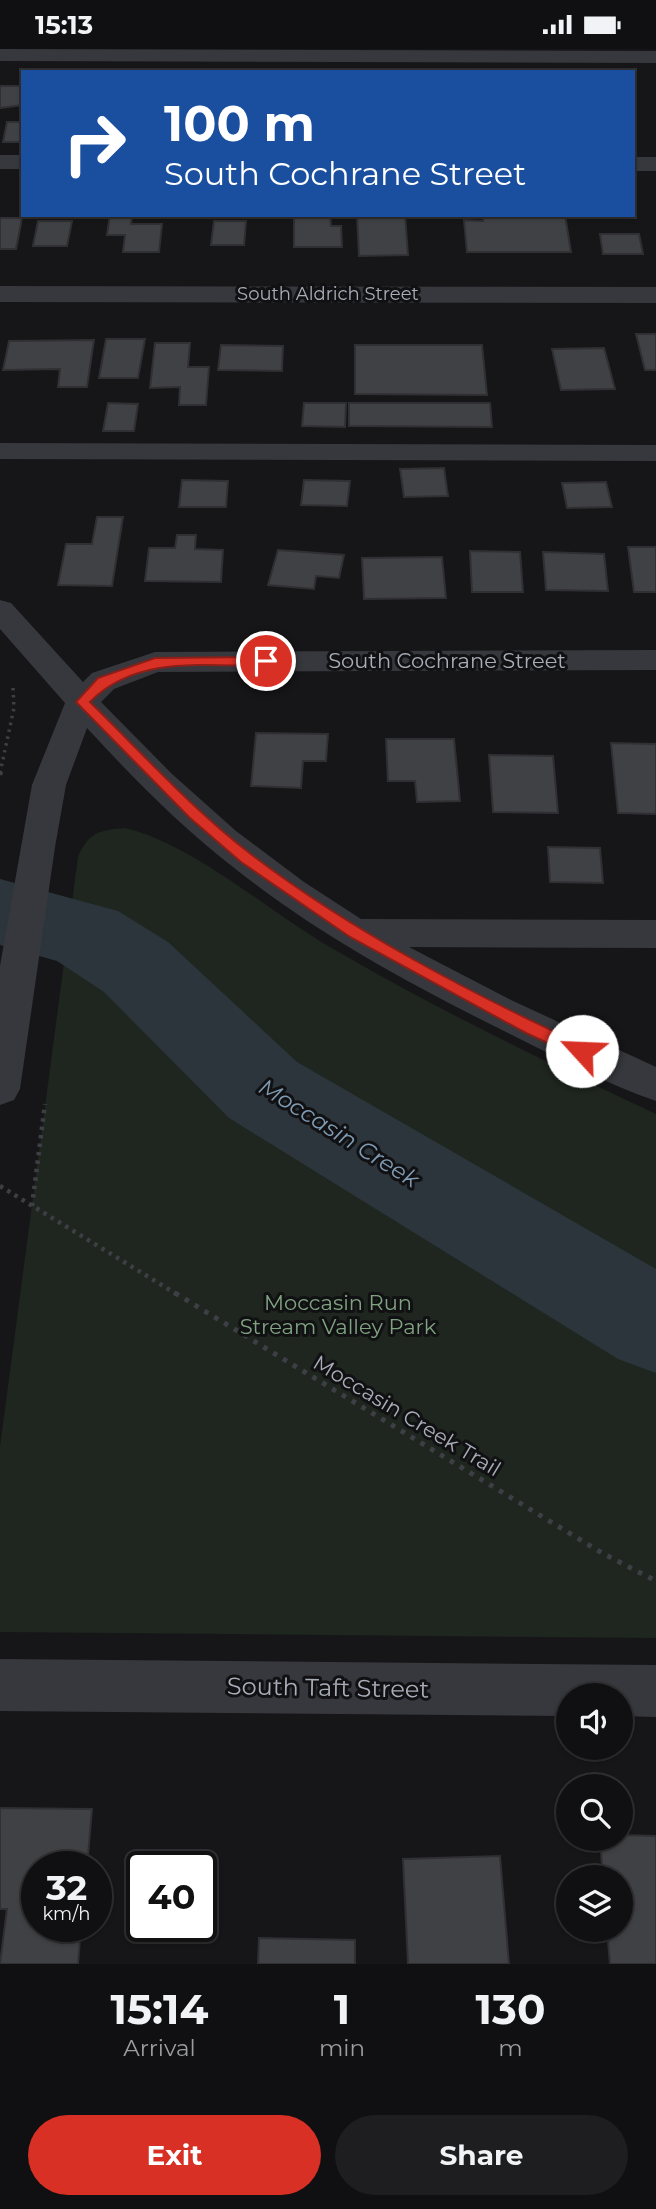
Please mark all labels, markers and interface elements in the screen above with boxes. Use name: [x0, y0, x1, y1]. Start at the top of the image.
text: 15:13: [35, 9, 93, 41]
text: 100 m: [164, 94, 315, 153]
icon: right: [49, 98, 140, 189]
text: South Cochrane Street: [164, 154, 526, 193]
street label: South Aldrich Street: [237, 283, 419, 305]
pin: [236, 631, 296, 691]
icon: arrive: [247, 642, 285, 680]
street label: South Cochrane Street: [328, 648, 566, 673]
position arrow: [545, 1014, 619, 1088]
water label: Moccasin Creek: [254, 1073, 425, 1194]
park label: Moccasin Run Stream Valley Park: [240, 1290, 437, 1339]
street label: Moccasin Creek Trail: [309, 1350, 505, 1481]
street label: South Taft Street: [227, 1671, 430, 1704]
map controls: [556, 1683, 633, 1942]
button: sound: [556, 1683, 633, 1760]
button: search: [556, 1774, 633, 1851]
speed limit sign: 40: [126, 1851, 217, 1942]
button: layers: [556, 1865, 633, 1942]
text: 32: [46, 1866, 87, 1909]
text: km/h: [42, 1903, 91, 1925]
text: 15:14: [111, 1983, 208, 2035]
text: 1: [334, 1983, 350, 2035]
text: 130: [476, 1983, 545, 2035]
text: Arrival: [123, 2034, 196, 2062]
text: min: [319, 2034, 365, 2062]
text: m: [498, 2034, 523, 2062]
button: Exit: [28, 2115, 321, 2195]
button: Share: [335, 2115, 628, 2195]

